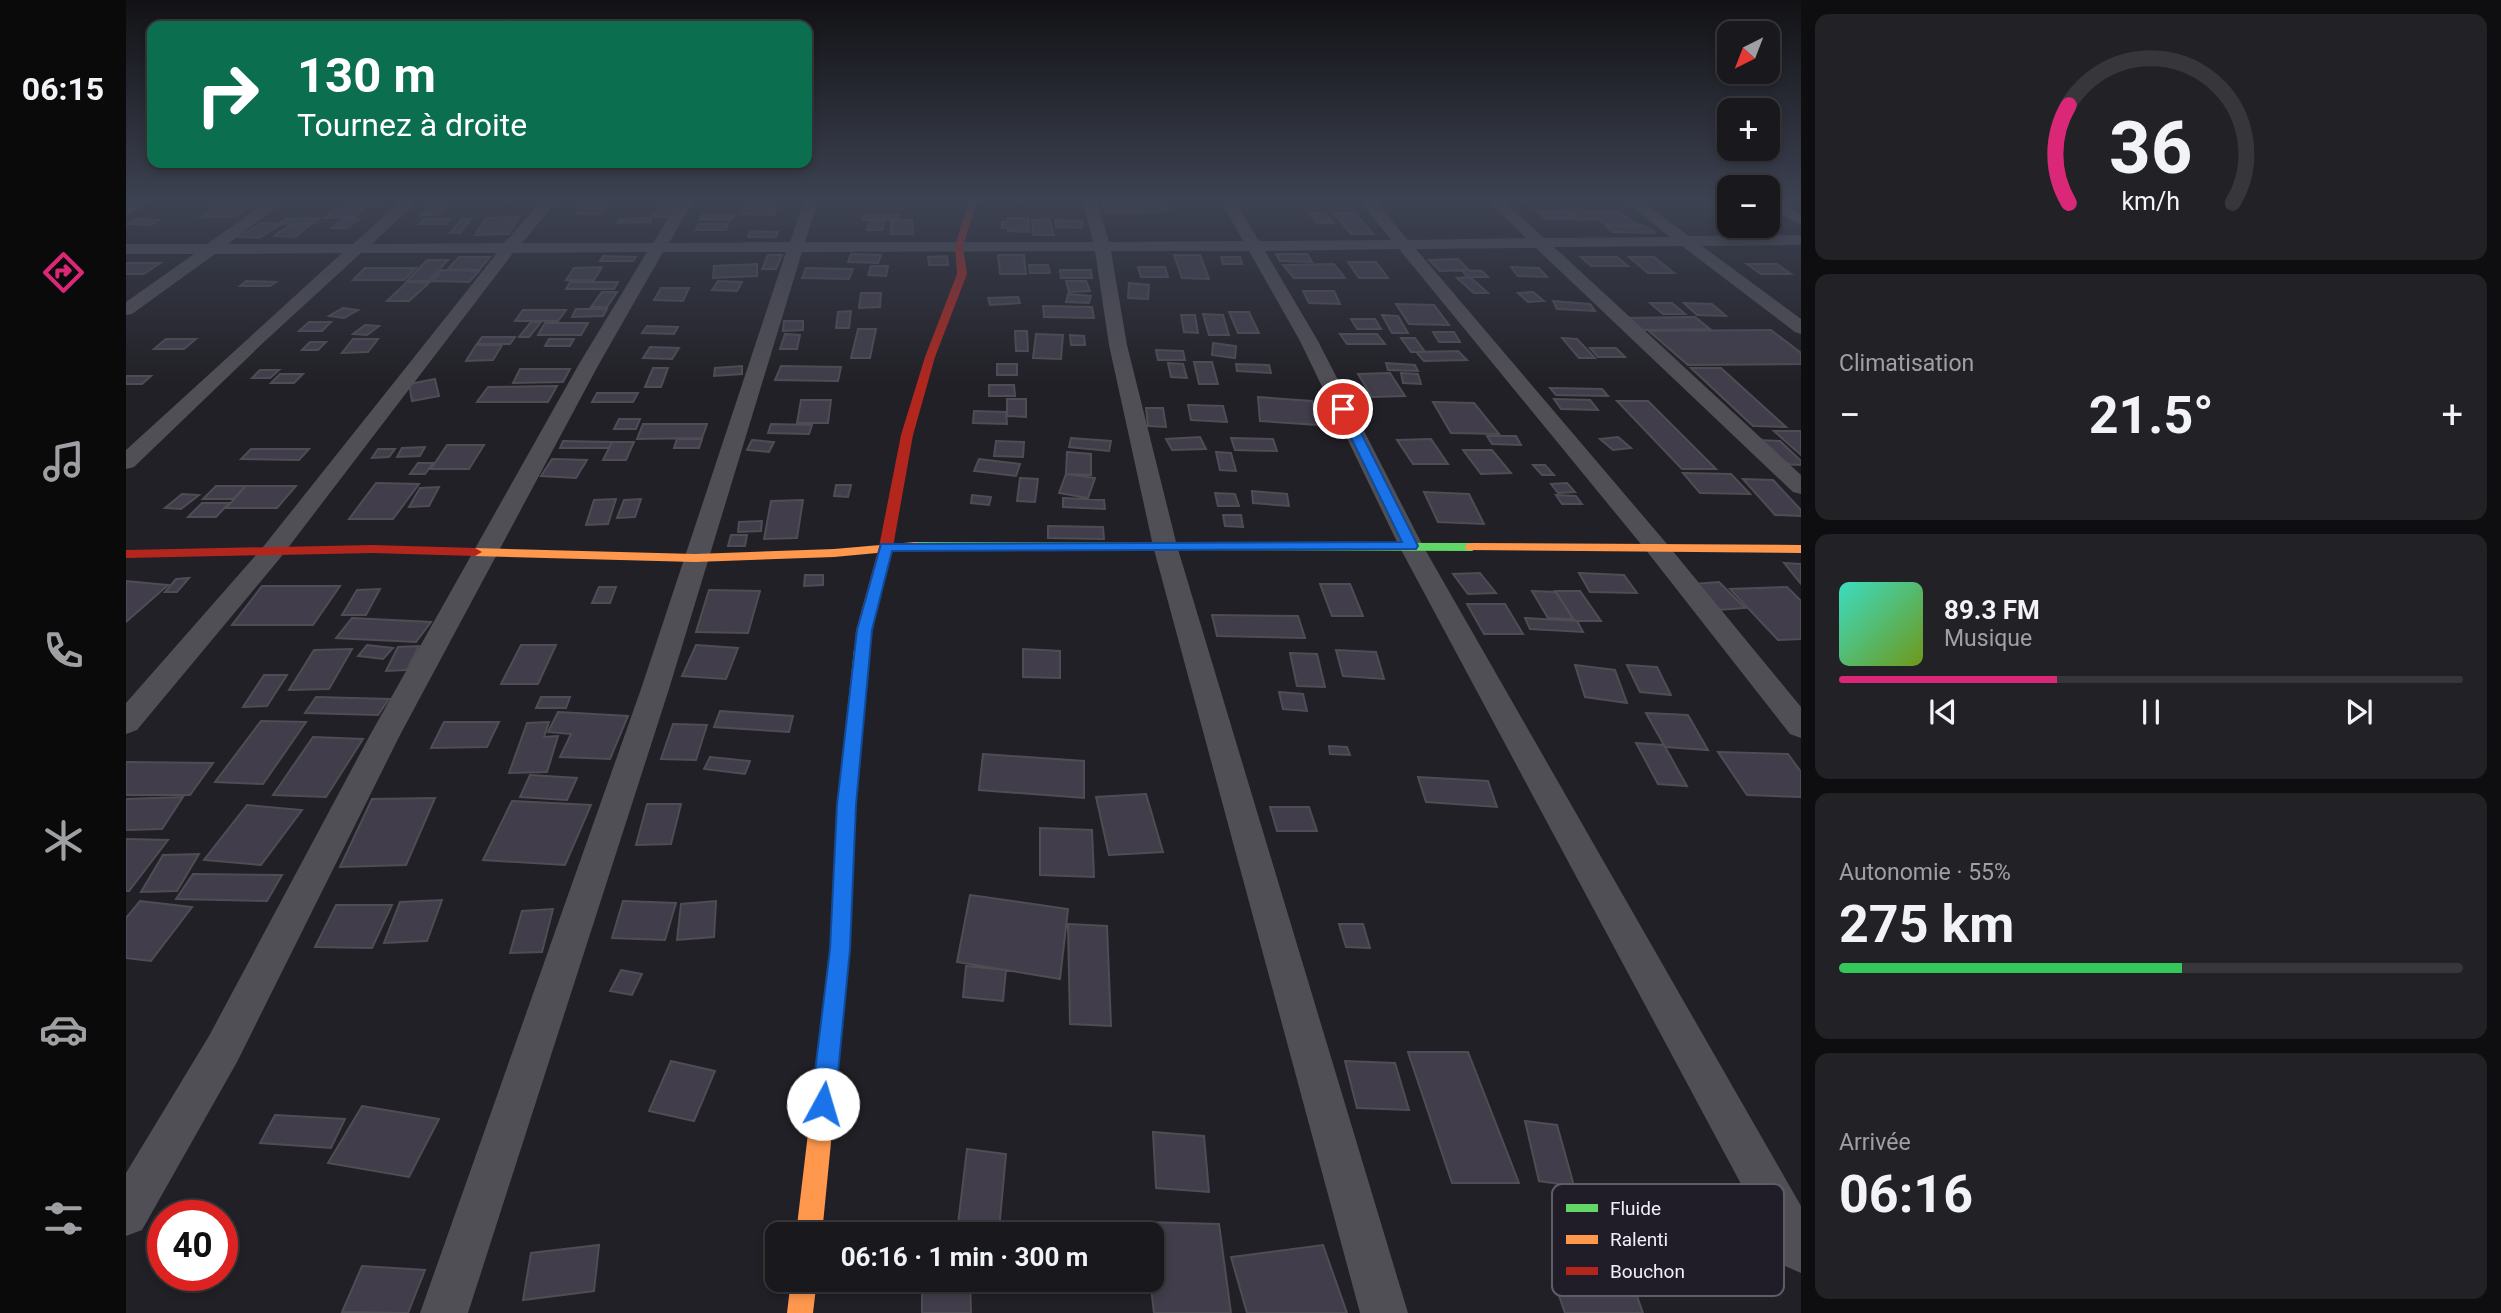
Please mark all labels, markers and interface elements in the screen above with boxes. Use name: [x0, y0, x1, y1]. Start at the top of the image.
north arrow: [1717, 21, 1780, 84]
map controls: [1717, 21, 1780, 238]
text: 130 m: [297, 47, 436, 104]
icon: right: [182, 49, 273, 140]
text: 06:15: [22, 70, 104, 108]
button: +: [1717, 98, 1780, 161]
text: 36: [2109, 105, 2193, 191]
text: Tournez à droite: [297, 106, 527, 144]
button: −: [1717, 175, 1780, 238]
text: km/h: [2122, 187, 2180, 216]
icon: directions: [39, 248, 88, 297]
text: Climatisation: [1839, 350, 1974, 377]
pin: [1313, 379, 1373, 439]
text: 21.5°: [2089, 385, 2214, 446]
icon: arrive: [1324, 390, 1362, 428]
text: −: [1839, 393, 1861, 437]
text: +: [2441, 393, 2463, 437]
icon: music: [39, 437, 88, 486]
text: 89.3 FM: [1944, 595, 2040, 625]
text: Musique: [1944, 625, 2032, 652]
icon: phone: [39, 626, 88, 675]
icon: previous: [1924, 693, 1962, 731]
icon: pause: [2132, 693, 2170, 731]
icon: next: [2340, 693, 2378, 731]
icon: climate: [39, 816, 88, 865]
text: Autonomie · 55%: [1839, 859, 2011, 886]
text: 275 km: [1839, 894, 2014, 955]
icon: car: [39, 1005, 88, 1054]
position arrow: [786, 1067, 860, 1141]
text: Arrivée: [1839, 1129, 1911, 1156]
text: 06:16: [1839, 1164, 1973, 1225]
legend: [1552, 1184, 1784, 1296]
icon: filters: [39, 1194, 88, 1243]
text: Fluide: [1610, 1197, 1661, 1220]
speed limit sign: 40: [147, 1200, 238, 1291]
text: Ralenti: [1610, 1228, 1668, 1251]
text: 06:16 · 1 min · 300 m: [841, 1242, 1088, 1272]
text: Bouchon: [1610, 1260, 1685, 1283]

